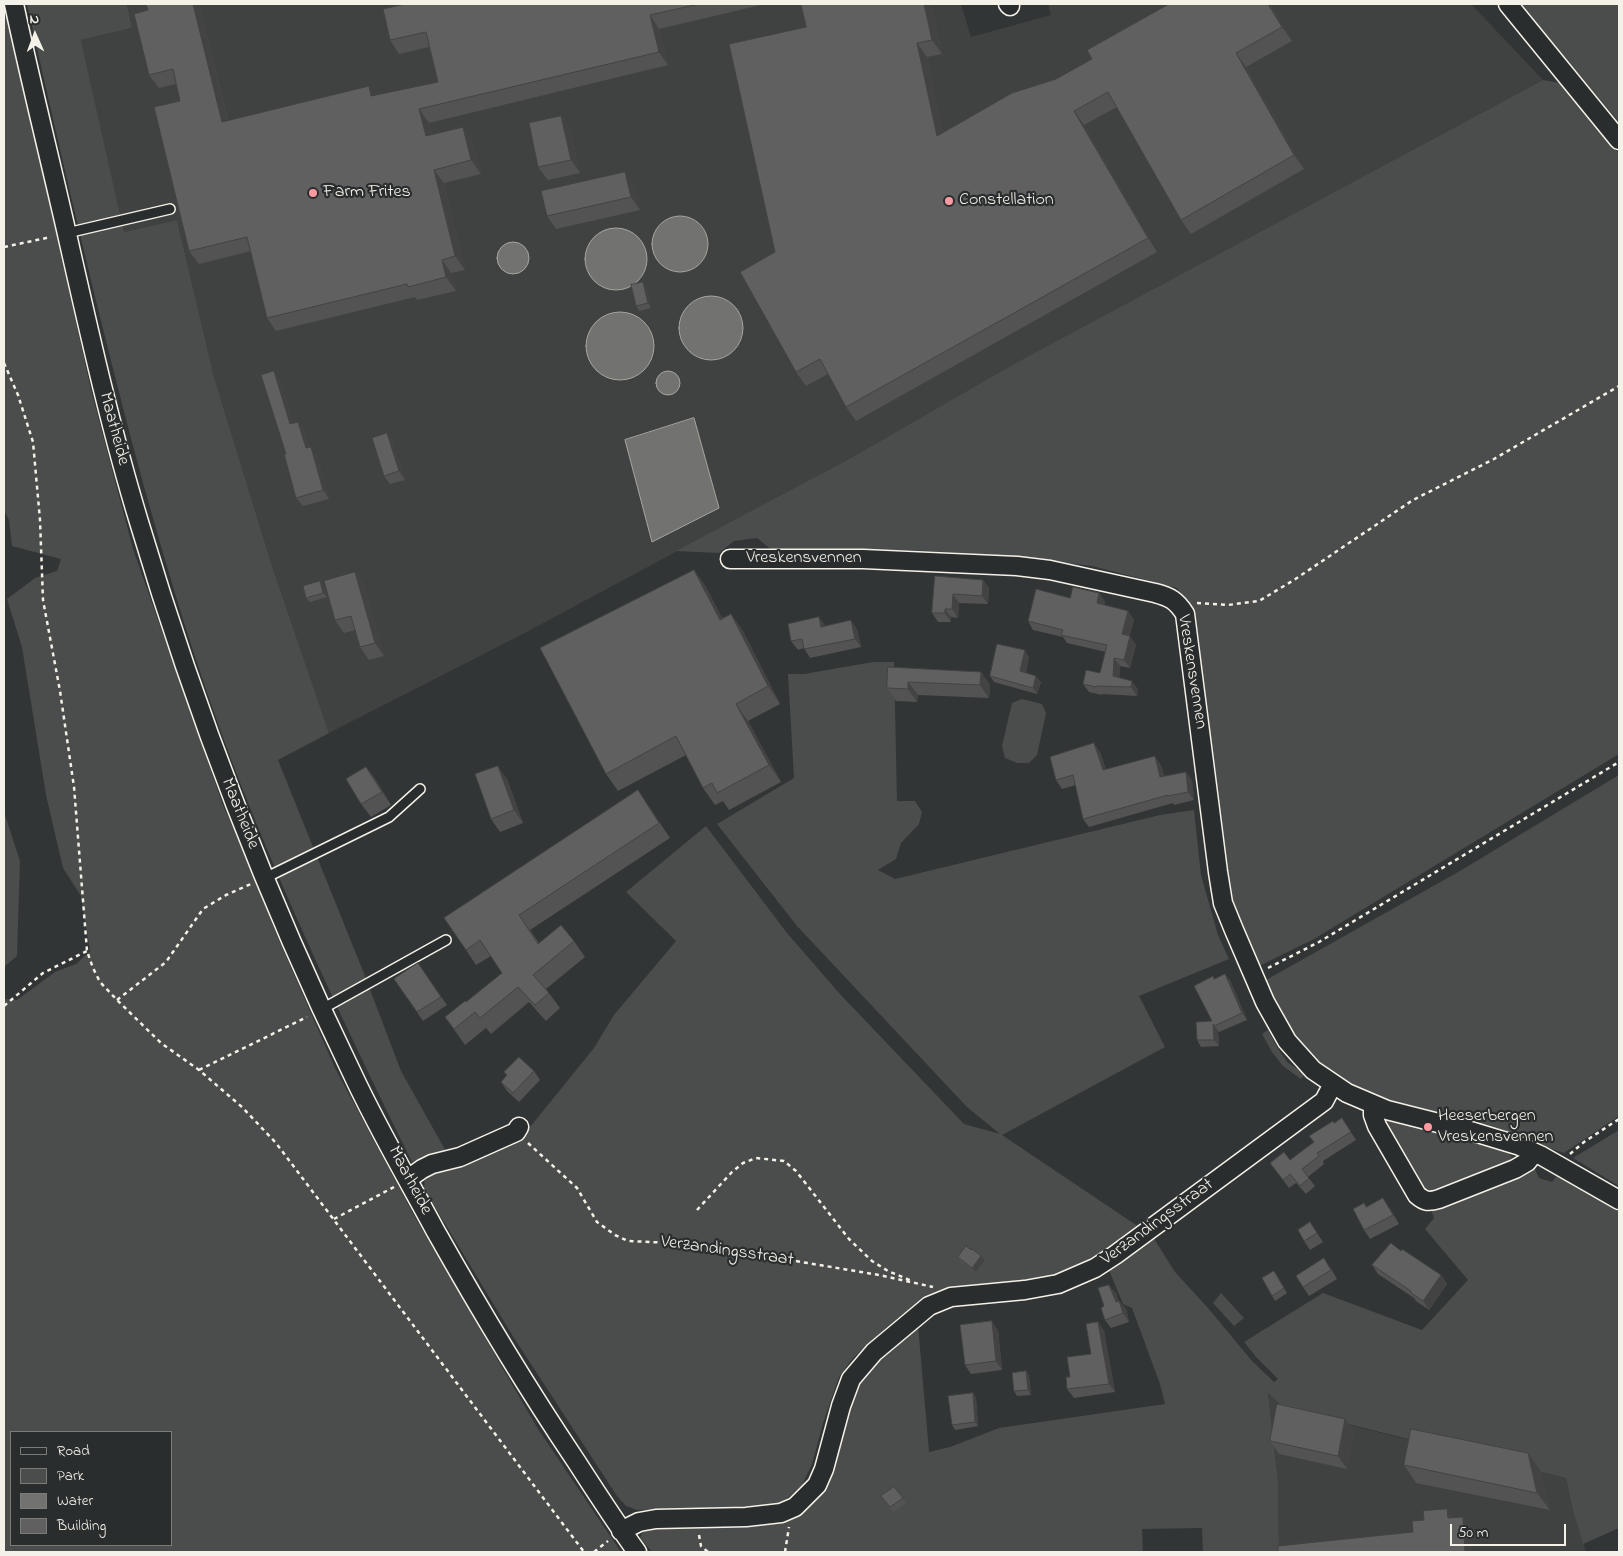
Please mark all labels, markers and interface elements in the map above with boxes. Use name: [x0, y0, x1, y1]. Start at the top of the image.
text: N: [29, 9, 40, 30]
north arrow: [10, 10, 60, 60]
place label: Farm Frites: [323, 182, 411, 204]
marker: Farm Frites: [307, 187, 319, 199]
place label: Constellation: [959, 190, 1054, 212]
marker: Constellation: [943, 195, 955, 207]
street label: Maatheide: [93, 390, 133, 468]
street label: Vreskensvennen: [746, 548, 862, 570]
street label: Vreskensvennen: [1171, 613, 1211, 731]
street label: Maatheide: [215, 775, 263, 853]
place label: Heeserbergen Vreskensvennen: [1438, 1106, 1553, 1148]
marker: Heeserbergen Vreskensvennen: [1422, 1121, 1434, 1133]
street label: Maatheide: [382, 1143, 436, 1219]
street label: Verzandingsstraat: [1097, 1175, 1219, 1271]
street label: Verzandingsstraat: [659, 1232, 795, 1272]
legend: [10, 1431, 172, 1546]
text: Road: [57, 1440, 90, 1462]
text: Park: [57, 1465, 84, 1487]
text: Water: [57, 1490, 93, 1512]
scale bar: [1453, 1514, 1569, 1546]
text: Building: [57, 1515, 106, 1537]
text: 50 m: [1458, 1522, 1488, 1544]

